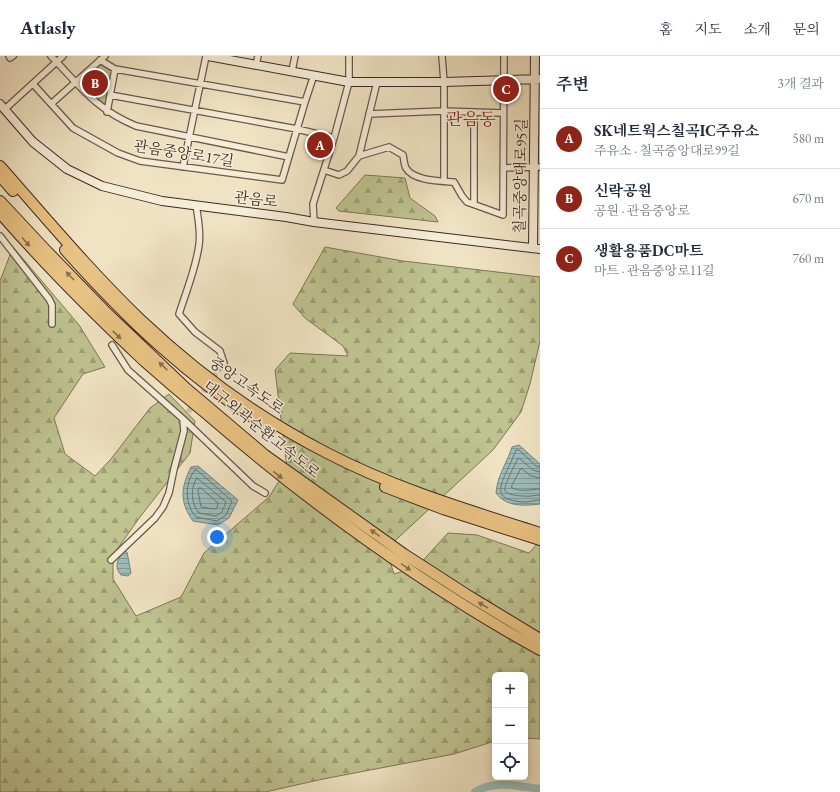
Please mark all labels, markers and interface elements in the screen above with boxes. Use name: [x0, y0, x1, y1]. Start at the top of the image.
text: Atlasly: [20, 15, 76, 40]
text: 홈: [659, 20, 673, 38]
text: 지도: [695, 20, 722, 38]
text: 소개: [744, 20, 771, 38]
text: 문의: [793, 20, 820, 38]
pin: B: [82, 68, 108, 98]
text: 주변: [556, 73, 589, 95]
pin: C: [493, 74, 519, 104]
text: 3개 결과: [777, 75, 824, 92]
district label: 관음동: [446, 108, 496, 130]
street label: 칠곡중앙대로95길: [509, 118, 531, 234]
text: SK네트웍스칠곡IC주유소: [594, 121, 759, 140]
pin: A: [307, 130, 333, 160]
text: A: [564, 130, 574, 147]
text: 580 m: [793, 130, 824, 147]
street label: 관음중앙로17길: [132, 136, 236, 170]
text: 주유소 · 칠곡중앙대로99길: [594, 142, 740, 159]
text: 신락공원: [594, 181, 652, 200]
street label: 관음로: [233, 187, 279, 211]
text: B: [565, 190, 573, 207]
text: 670 m: [793, 190, 824, 207]
text: 공원 · 관음중앙로: [594, 202, 690, 219]
one-way arrow: [21, 237, 31, 247]
text: 생활용품DC마트: [594, 241, 703, 260]
text: C: [564, 250, 574, 267]
text: 760 m: [793, 250, 824, 267]
text: 마트 · 관음중앙로11길: [594, 262, 715, 279]
one-way arrow: [65, 271, 75, 281]
one-way arrow: [112, 330, 122, 340]
street label: 중앙고속도로: [206, 352, 288, 418]
one-way arrow: [159, 362, 168, 371]
street label: 대구외곽순환고속도로: [200, 376, 325, 482]
one-way arrow: [273, 471, 284, 479]
your location: [207, 527, 227, 547]
one-way arrow: [370, 529, 380, 537]
one-way arrow: [401, 563, 412, 571]
one-way arrow: [477, 602, 489, 609]
map controls: [492, 672, 528, 780]
button: +: [492, 672, 528, 708]
button: −: [492, 708, 528, 744]
button: locate: [492, 744, 528, 780]

